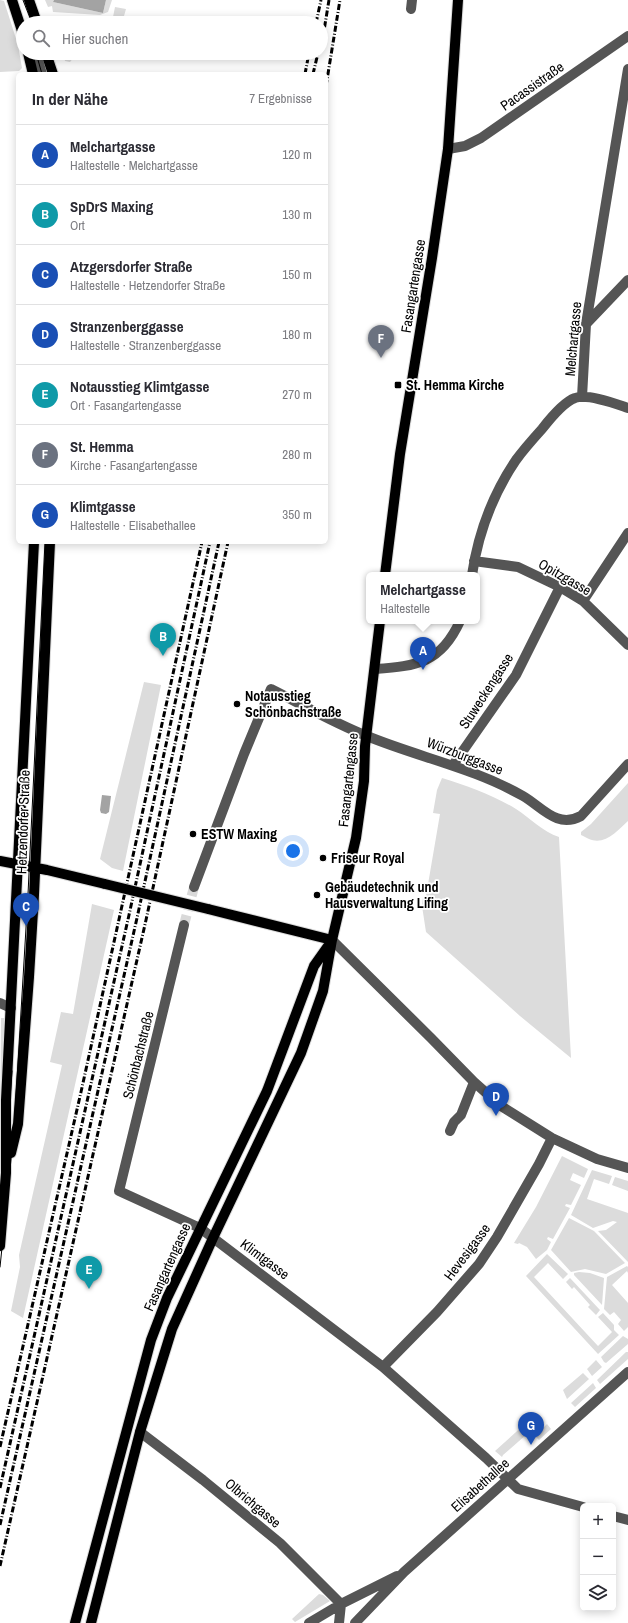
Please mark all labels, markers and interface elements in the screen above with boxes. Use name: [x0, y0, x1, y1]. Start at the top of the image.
search box: [16, 16, 328, 60]
icon: search: [30, 27, 52, 49]
text: Hier suchen: [62, 28, 128, 49]
street label: Pacassistraße: [497, 58, 567, 114]
text: In der Nähe: [32, 87, 108, 110]
text: 7 Ergebnisse: [249, 90, 312, 107]
text: Melchartgasse: [70, 136, 155, 157]
text: A: [41, 146, 49, 163]
text: 120 m: [282, 146, 312, 163]
text: Haltestelle · Melchartgasse: [70, 157, 198, 174]
text: SpDrS Maxing: [70, 196, 153, 217]
text: B: [41, 206, 49, 223]
text: 130 m: [282, 206, 312, 223]
text: Ort: [70, 217, 85, 234]
street label: Fasangartengasse: [397, 238, 429, 334]
text: Atzgersdorfer Straße: [70, 256, 192, 277]
text: C: [41, 266, 49, 283]
text: 150 m: [282, 266, 312, 283]
text: Haltestelle · Hetzendorfer Straße: [70, 277, 225, 294]
street label: Melchartgasse: [561, 301, 585, 377]
text: Stranzenberggasse: [70, 316, 183, 337]
pin: F: [368, 325, 394, 358]
text: D: [41, 326, 49, 343]
text: 180 m: [282, 326, 312, 343]
text: Haltestelle · Stranzenberggasse: [70, 337, 221, 354]
text: Notausstieg Klimtgasse: [70, 376, 209, 397]
place label: St. Hemma Kirche: [406, 376, 504, 394]
marker: St. Hemma Kirche: [393, 380, 403, 390]
text: E: [41, 386, 49, 403]
text: 270 m: [282, 386, 312, 403]
text: Ort · Fasangartengasse: [70, 397, 181, 414]
text: St. Hemma: [70, 436, 134, 457]
text: F: [42, 446, 48, 463]
text: 280 m: [282, 446, 312, 463]
text: Kirche · Fasangartengasse: [70, 457, 197, 474]
text: Klimtgasse: [70, 496, 136, 517]
text: G: [41, 506, 49, 523]
text: 350 m: [282, 506, 312, 523]
text: Haltestelle · Elisabethallee: [70, 517, 196, 534]
street label: Opitzgasse: [535, 555, 595, 599]
popup: [366, 572, 480, 624]
text: Melchartgasse: [380, 579, 466, 600]
text: Haltestelle: [380, 600, 430, 617]
pin: B: [150, 623, 176, 656]
pin: A: [410, 637, 436, 670]
street label: Stuweckengasse: [455, 650, 517, 732]
place label: Notausstieg Schönbachstraße: [245, 687, 341, 721]
marker: Notausstieg Schönbachstraße: [232, 699, 242, 709]
street label: Fasangartengasse: [334, 732, 362, 828]
street label: Würzburggasse: [424, 733, 506, 779]
street label: Hetzendorfer Straße: [12, 770, 34, 874]
place label: ESTW Maxing: [201, 825, 277, 843]
marker: ESTW Maxing: [188, 829, 198, 839]
your location: [283, 841, 303, 861]
place label: Friseur Royal: [331, 849, 404, 867]
marker: Friseur Royal: [318, 853, 328, 863]
place label: Gebäudetechnik und Hausverwaltung Lifing: [325, 878, 448, 912]
marker: Gebäudetechnik und Hausverwaltung Lifing: [312, 890, 322, 900]
pin: C: [13, 893, 39, 926]
street label: Schönbachstraße: [118, 1009, 158, 1101]
pin: D: [483, 1083, 509, 1116]
street label: Fasangartengasse: [140, 1220, 194, 1314]
street label: Hevesigasse: [440, 1220, 494, 1284]
street label: Klimtgasse: [237, 1235, 293, 1283]
pin: E: [76, 1256, 102, 1289]
pin: G: [518, 1412, 544, 1445]
street label: Elisabethallee: [447, 1454, 513, 1516]
street label: Olbrichgasse: [221, 1474, 285, 1532]
map controls: [580, 1503, 616, 1611]
button: +: [580, 1503, 616, 1539]
button: −: [580, 1539, 616, 1575]
button: layers: [580, 1575, 616, 1611]

